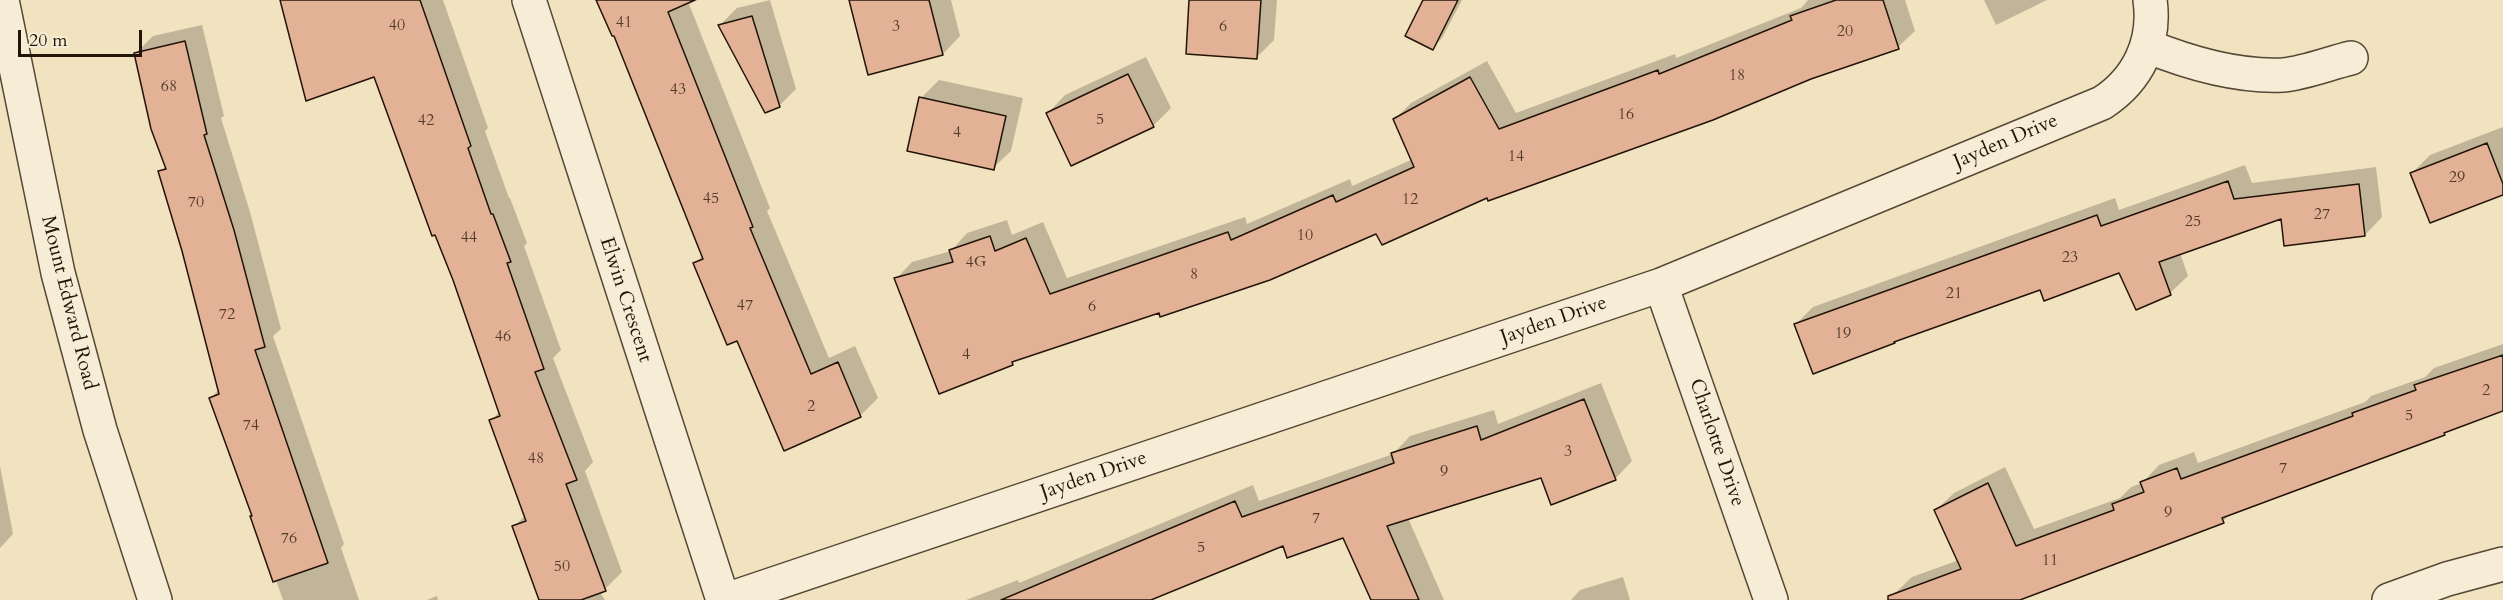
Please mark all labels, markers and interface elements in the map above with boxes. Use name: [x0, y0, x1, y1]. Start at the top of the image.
house number: 41: [616, 13, 632, 33]
house number: 40: [389, 16, 405, 36]
house number: 3: [892, 17, 900, 37]
house number: 6: [1219, 17, 1227, 37]
scale bar: [21, 18, 146, 56]
house number: 20: [1837, 22, 1853, 42]
text: 20 m: [29, 28, 68, 53]
house number: 18: [1729, 66, 1745, 86]
house number: 68: [161, 77, 177, 97]
house number: 43: [670, 80, 686, 100]
house number: 16: [1618, 105, 1634, 125]
street label: Jayden Drive: [1950, 109, 2062, 175]
house number: 5: [1096, 110, 1104, 130]
house number: 42: [418, 111, 434, 131]
house number: 4: [953, 123, 961, 143]
house number: 14: [1508, 147, 1524, 167]
house number: 29: [2449, 168, 2465, 188]
house number: 45: [703, 189, 719, 209]
house number: 12: [1402, 190, 1418, 210]
house number: 70: [188, 193, 204, 213]
house number: 27: [2314, 205, 2330, 225]
house number: 25: [2185, 212, 2201, 232]
street label: Mount Edward Road: [35, 213, 101, 393]
house number: 10: [1297, 226, 1313, 246]
house number: 44: [461, 228, 477, 248]
street label: Elwin Crescent: [593, 234, 657, 366]
house number: 23: [2062, 248, 2078, 268]
house number: 4G: [966, 253, 986, 273]
house number: 8: [1190, 265, 1198, 285]
house number: 21: [1946, 284, 1962, 304]
street label: Jayden Drive: [1498, 292, 1610, 350]
house number: 47: [737, 296, 753, 316]
house number: 6: [1088, 297, 1096, 317]
house number: 72: [219, 305, 235, 325]
house number: 19: [1835, 324, 1851, 344]
house number: 46: [495, 327, 511, 347]
house number: 4: [962, 345, 970, 365]
street label: Charlotte Drive: [1683, 376, 1749, 510]
house number: 2: [2482, 381, 2490, 401]
house number: 2: [807, 397, 815, 417]
house number: 5: [2405, 406, 2413, 426]
house number: 74: [243, 416, 259, 436]
house number: 3: [1564, 442, 1572, 462]
street label: Jayden Drive: [1038, 447, 1150, 505]
house number: 48: [528, 449, 544, 469]
house number: 7: [2279, 459, 2287, 479]
house number: 9: [1440, 462, 1448, 482]
house number: 9: [2164, 503, 2172, 523]
house number: 7: [1312, 509, 1320, 529]
house number: 76: [281, 529, 297, 549]
house number: 5: [1197, 538, 1205, 558]
house number: 11: [2042, 551, 2058, 571]
house number: 50: [554, 557, 570, 577]

